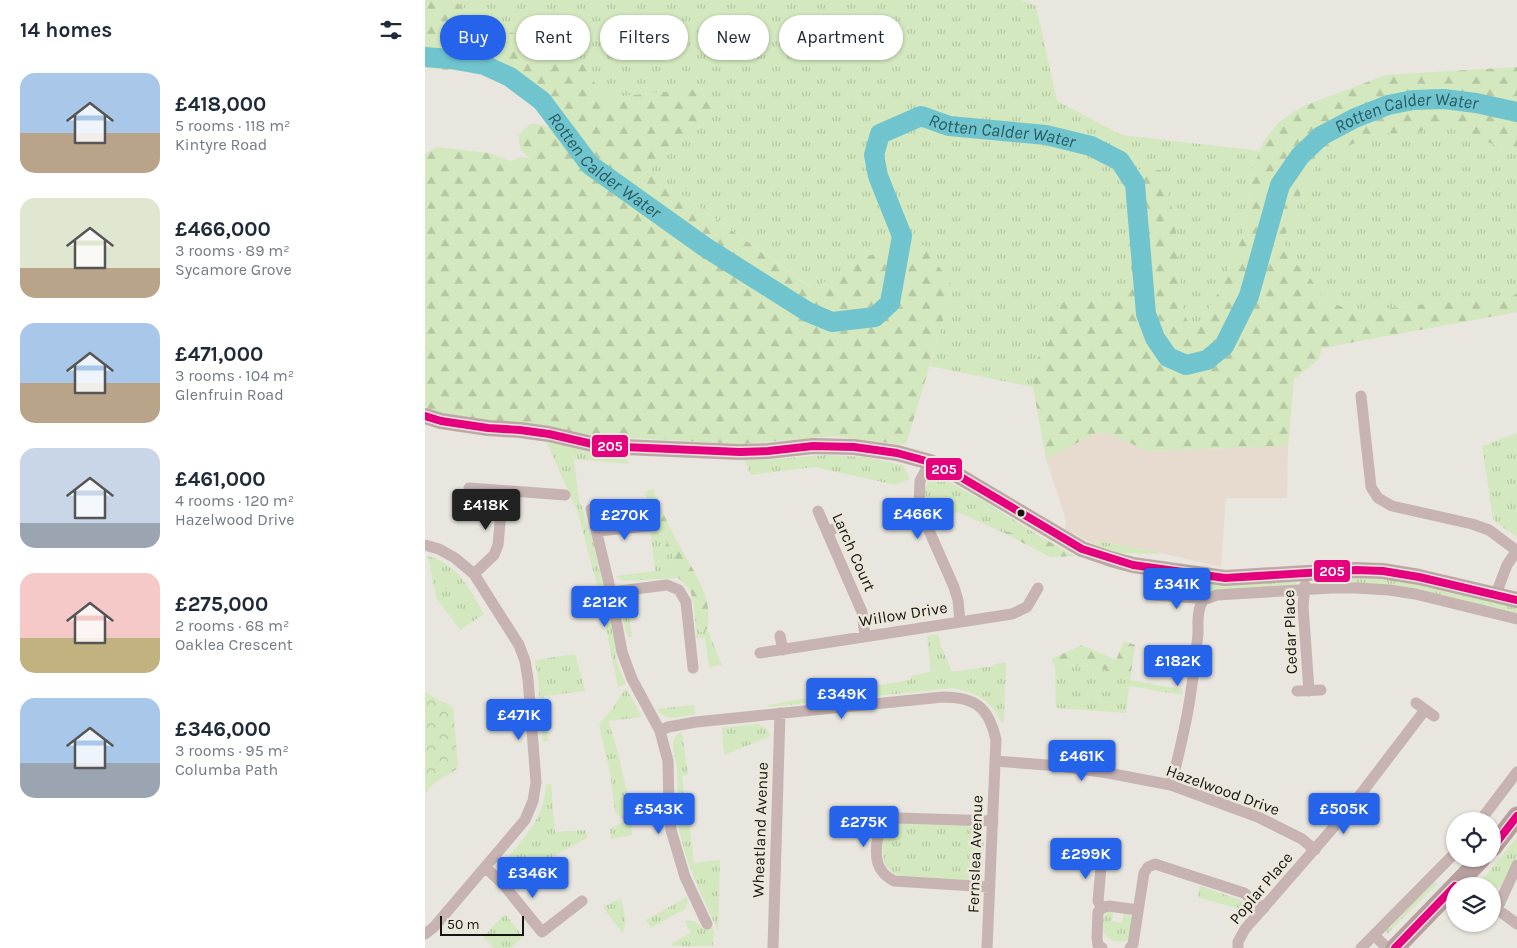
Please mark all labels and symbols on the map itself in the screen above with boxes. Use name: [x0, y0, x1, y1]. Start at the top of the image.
water label: Rotten Calder Water: [1331, 88, 1480, 138]
water label: Rotten Calder Water: [543, 108, 666, 224]
water label: Rotten Calder Water: [926, 109, 1079, 153]
line badge: 205: [591, 434, 629, 458]
text: 205: [597, 438, 623, 455]
line badge: 205: [925, 457, 963, 481]
text: 205: [931, 461, 957, 478]
pin: £418K: [451, 488, 521, 531]
pin: £270K: [590, 498, 660, 541]
pin: £466K: [883, 498, 953, 540]
unlabelled marker: [1016, 508, 1026, 518]
street label: Larch Court: [828, 510, 880, 594]
line badge: 205: [1313, 559, 1351, 583]
text: 205: [1319, 563, 1345, 580]
pin: £341K: [1142, 568, 1212, 610]
pin: £212K: [570, 586, 640, 628]
street label: Cedar Place: [1279, 589, 1301, 675]
street label: Willow Drive: [857, 598, 949, 630]
pin: £182K: [1143, 644, 1213, 687]
pin: £349K: [807, 678, 877, 720]
pin: £471K: [484, 698, 554, 741]
pin: £461K: [1047, 740, 1117, 782]
street label: Hazelwood Drive: [1164, 761, 1282, 819]
street label: Wheatland Avenue: [748, 762, 772, 898]
pin: £543K: [624, 792, 694, 835]
pin: £505K: [1309, 792, 1379, 835]
street label: Fernslea Avenue: [963, 795, 987, 913]
pin: £275K: [829, 806, 899, 848]
pin: £299K: [1051, 838, 1121, 880]
street label: Poplar Place: [1225, 848, 1297, 928]
pin: £346K: [498, 856, 568, 899]
scale bar: [440, 913, 524, 936]

